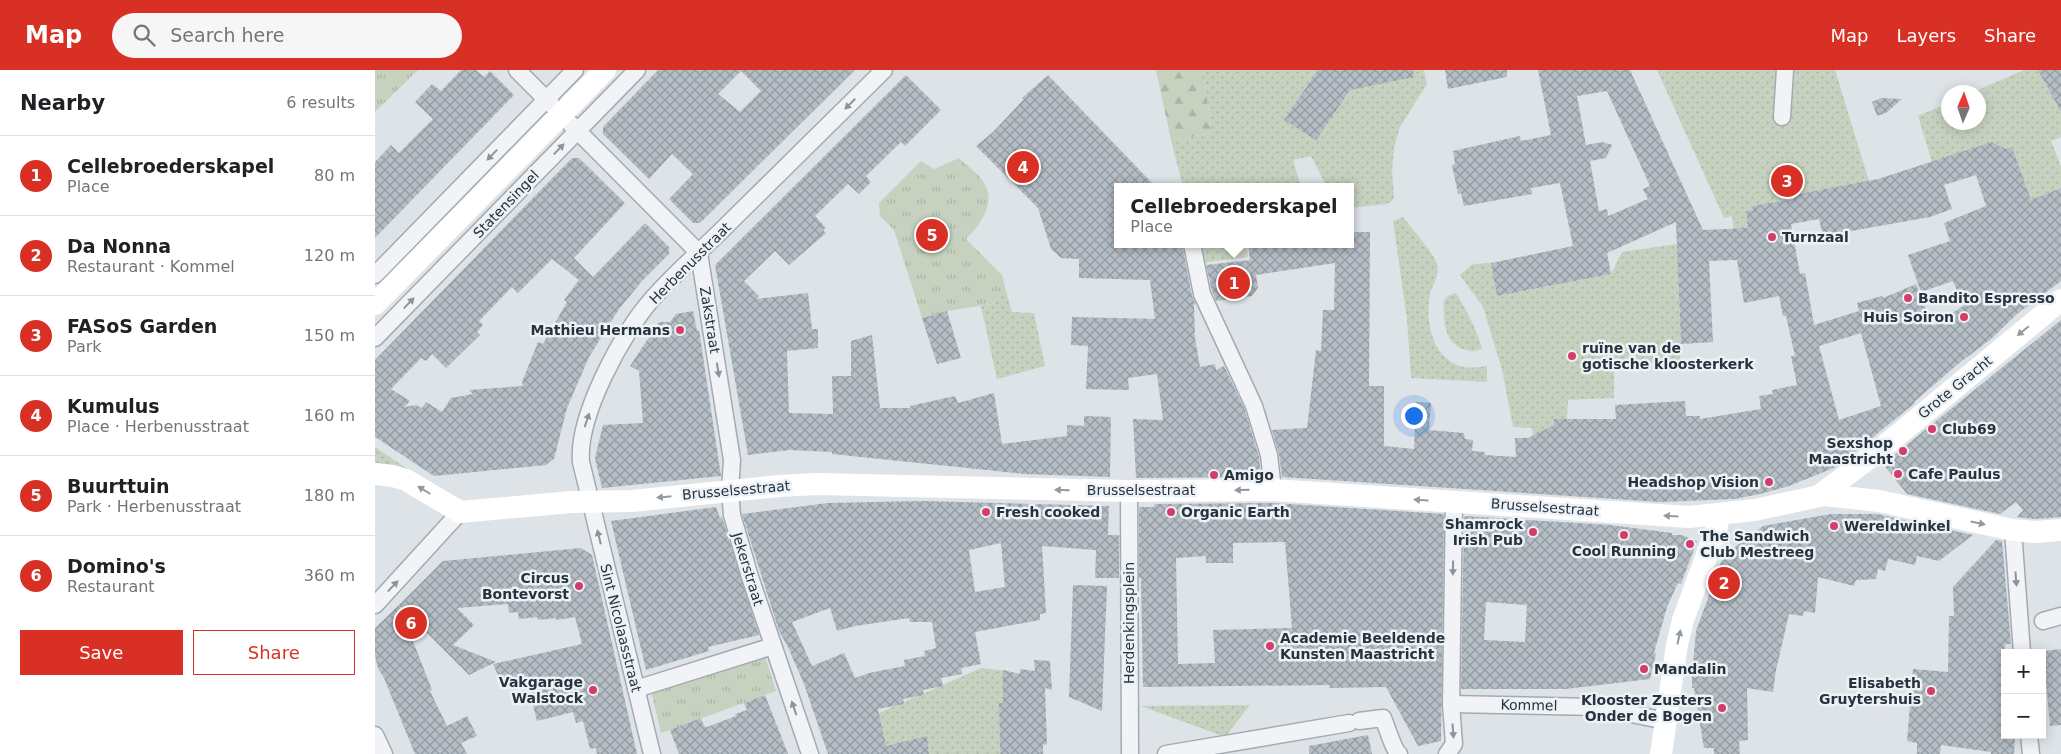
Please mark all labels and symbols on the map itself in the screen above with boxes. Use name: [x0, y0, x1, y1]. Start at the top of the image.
north arrow: [1941, 85, 1986, 130]
one-way arrow: [844, 98, 856, 110]
one-way arrow: [553, 144, 565, 156]
pin: 4: [1007, 148, 1039, 186]
one-way arrow: [486, 149, 498, 161]
pin: 3: [1771, 162, 1803, 200]
street label: Statensingel: [470, 167, 542, 241]
pin: 5: [916, 216, 948, 254]
street label: Herbenusstraat: [646, 219, 734, 307]
place label: Turnzaal: [1782, 229, 1849, 245]
marker: Turnzaal: [1766, 231, 1778, 243]
pin: 1: [1218, 264, 1250, 302]
street label: Zakstraat: [697, 285, 723, 355]
place label: Bandito Espresso: [1918, 290, 2055, 306]
marker: Bandito Espresso: [1902, 292, 1914, 304]
one-way arrow: [403, 297, 415, 309]
place label: Huis Soiron: [1863, 309, 1954, 325]
marker: Huis Soiron: [1958, 311, 1970, 323]
place label: Mathieu Hermans: [530, 322, 670, 338]
marker: Mathieu Hermans: [674, 324, 686, 336]
one-way arrow: [2017, 325, 2030, 336]
place label: ruïne van de gotische kloosterkerk: [1582, 340, 1754, 372]
marker: ruïne van de gotische kloosterkerk: [1566, 350, 1578, 362]
street label: Grote Gracht: [1915, 352, 1996, 422]
one-way arrow: [714, 363, 722, 379]
your location: [1401, 403, 1427, 429]
one-way arrow: [584, 413, 591, 428]
place label: Club69: [1942, 421, 1997, 437]
marker: Club69: [1926, 423, 1938, 435]
place label: Sexshop Maastricht: [1808, 435, 1893, 467]
marker: Sexshop Maastricht: [1897, 445, 1909, 457]
place label: Cafe Paulus: [1908, 466, 2001, 482]
place label: Amigo: [1224, 467, 1274, 483]
marker: Cafe Paulus: [1892, 468, 1904, 480]
marker: Amigo: [1208, 469, 1220, 481]
place label: Headshop Vision: [1627, 474, 1759, 490]
marker: Headshop Vision: [1763, 476, 1775, 488]
street label: Brusselsestraat: [681, 477, 791, 503]
street label: Brusselsestraat: [1087, 482, 1196, 498]
one-way arrow: [1053, 485, 1069, 493]
one-way arrow: [417, 486, 430, 495]
one-way arrow: [1233, 486, 1249, 494]
one-way arrow: [656, 493, 672, 501]
street label: Brusselsestraat: [1490, 495, 1600, 519]
one-way arrow: [1413, 496, 1429, 504]
place label: Fresh cooked: [996, 504, 1100, 520]
place label: Organic Earth: [1181, 504, 1290, 520]
marker: Fresh cooked: [980, 506, 992, 518]
marker: Organic Earth: [1165, 506, 1177, 518]
one-way arrow: [1662, 511, 1678, 519]
place label: Shamrock Irish Pub: [1445, 516, 1524, 548]
place label: Wereldwinkel: [1844, 518, 1951, 534]
one-way arrow: [1970, 519, 1985, 527]
marker: Wereldwinkel: [1828, 520, 1840, 532]
marker: Shamrock Irish Pub: [1527, 526, 1539, 538]
place label: The Sandwich Club Mestreeg: [1700, 528, 1814, 560]
one-way arrow: [595, 529, 603, 544]
street label: Jekerstraat: [729, 529, 767, 608]
marker: Cool Running: [1618, 529, 1630, 541]
marker: The Sandwich Club Mestreeg: [1684, 538, 1696, 550]
place label: Cool Running: [1572, 543, 1676, 559]
one-way arrow: [1449, 560, 1457, 576]
street label: Sint Nicolaasstraat: [597, 562, 645, 694]
street label: Herdenkingsplein: [1121, 562, 1137, 684]
pin: 2: [1708, 564, 1740, 602]
place label: Circus Bontevorst: [482, 570, 569, 602]
one-way arrow: [2013, 571, 2021, 587]
one-way arrow: [387, 580, 399, 592]
marker: Circus Bontevorst: [573, 580, 585, 592]
pin: 6: [395, 604, 427, 642]
one-way arrow: [1675, 629, 1683, 644]
place label: Academie Beeldende Kunsten Maastricht: [1280, 630, 1445, 662]
marker: Academie Beeldende Kunsten Maastricht: [1264, 640, 1276, 652]
place label: Mandalin: [1654, 661, 1726, 677]
marker: Mandalin: [1638, 663, 1650, 675]
place label: Vakgarage Walstock: [499, 674, 584, 706]
place label: Elisabeth Gruytershuis: [1819, 675, 1921, 707]
marker: Vakgarage Walstock: [587, 684, 599, 696]
marker: Elisabeth Gruytershuis: [1925, 685, 1937, 697]
place label: Klooster Zusters Onder de Bogen: [1581, 692, 1712, 724]
street label: Kommel: [1500, 697, 1558, 713]
one-way arrow: [789, 701, 797, 716]
marker: Klooster Zusters Onder de Bogen: [1716, 702, 1728, 714]
one-way arrow: [1449, 723, 1457, 739]

